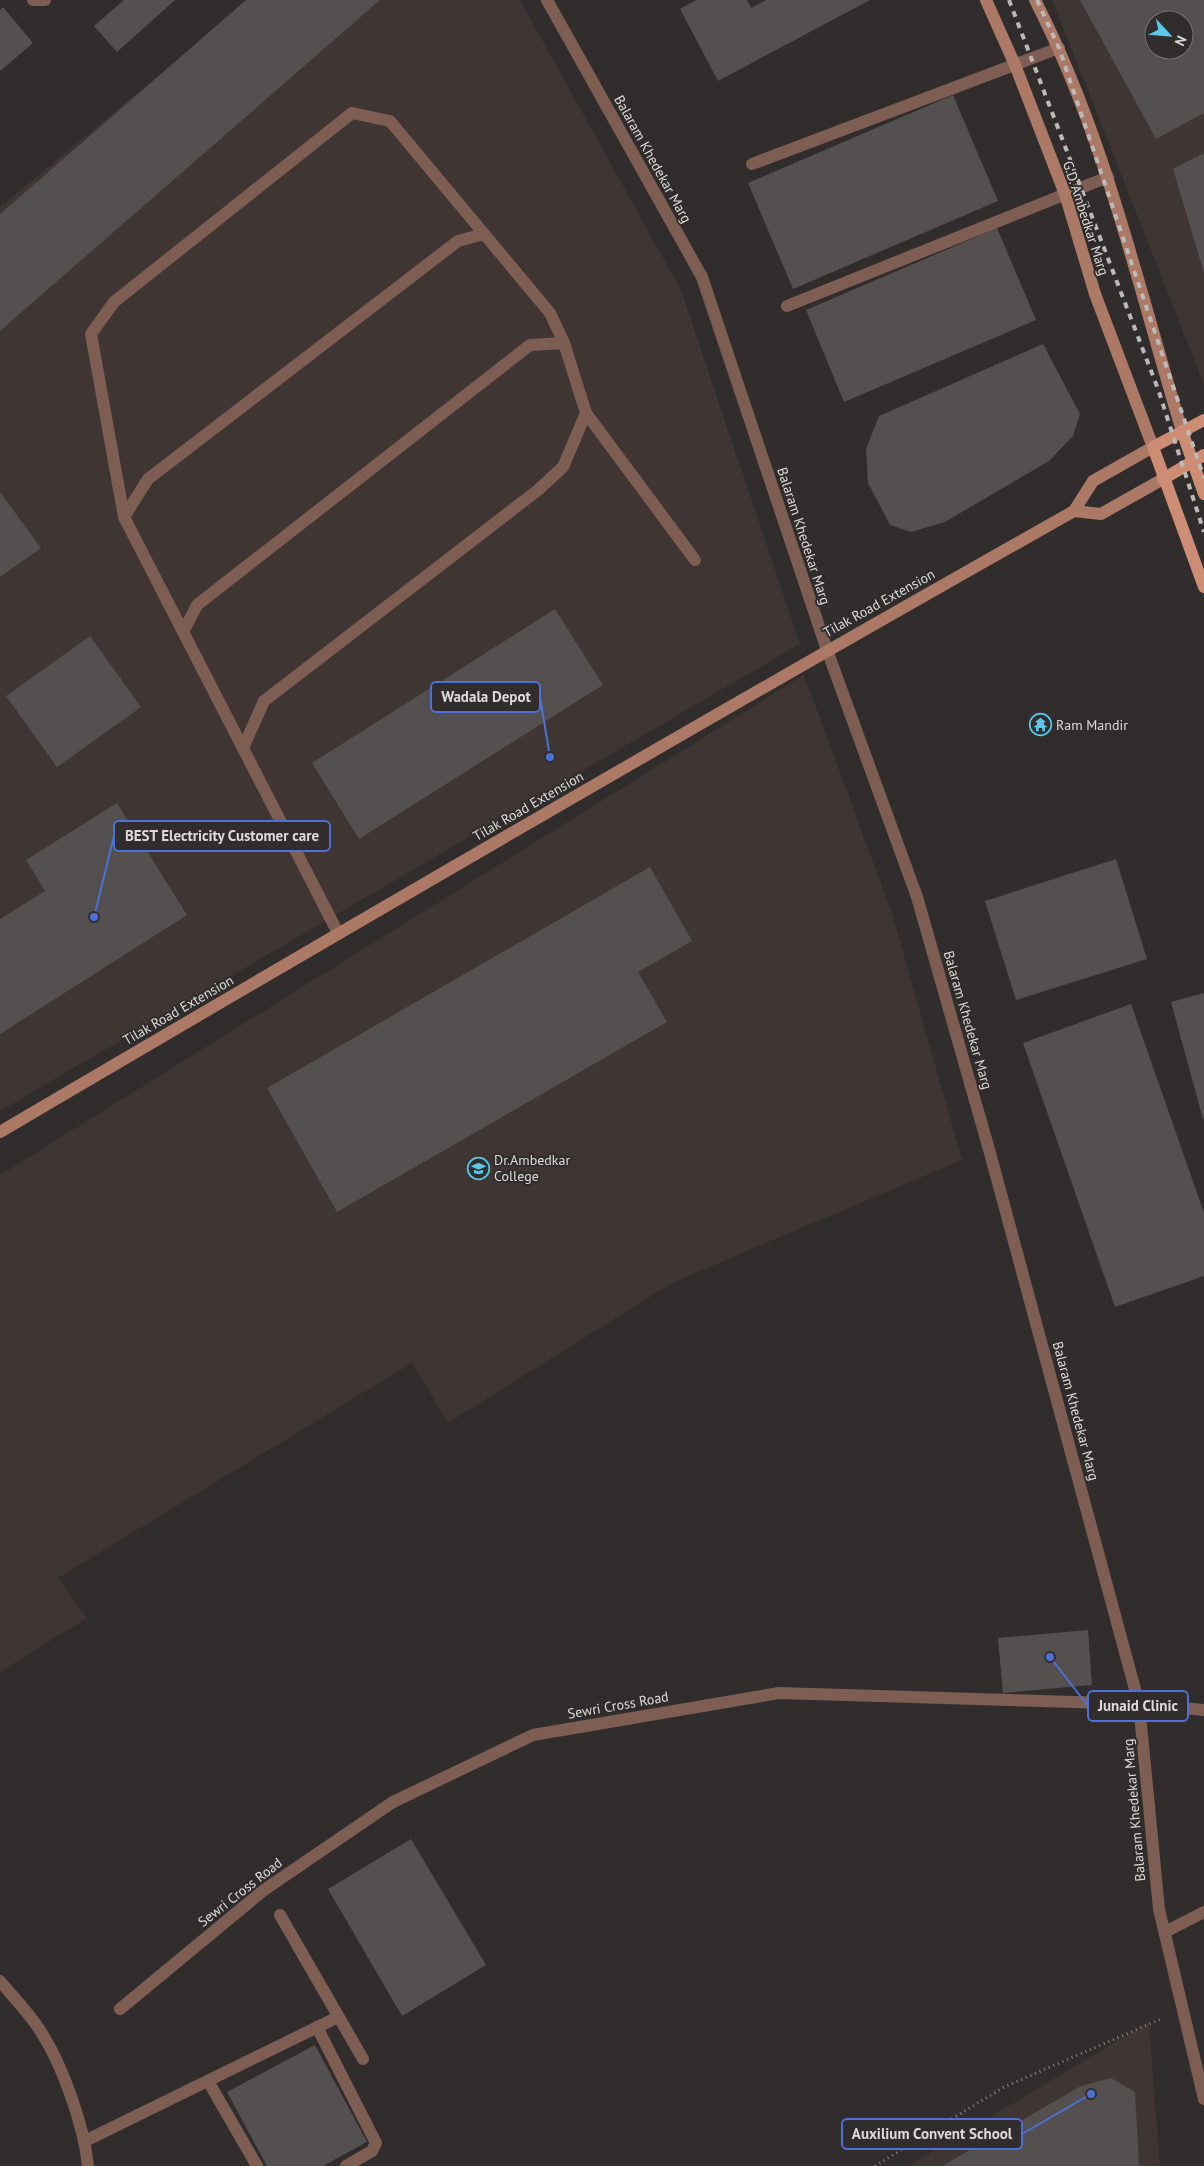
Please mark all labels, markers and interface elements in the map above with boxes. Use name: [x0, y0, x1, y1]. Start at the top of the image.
north arrow: [1144, 10, 1194, 60]
text: N: [1171, 33, 1191, 49]
street label: Balaram Khedekar Marg: [610, 92, 696, 226]
street label: G.D. Ambedkar Marg: [1059, 158, 1113, 278]
street label: Balaram Khedekar Marg: [773, 465, 835, 607]
street label: Tilak Road Extension: [820, 565, 938, 641]
callout: Wadala Depot: [431, 682, 540, 712]
text: Wadala Depot: [441, 687, 532, 706]
temple icon: Ram Mandir: [1028, 713, 1052, 737]
place label: Ram Mandir: [1056, 716, 1128, 734]
street label: Tilak Road Extension: [469, 767, 587, 845]
callout: BEST Electricity Customer care: [114, 821, 330, 851]
text: BEST Electricity Customer care: [125, 826, 319, 845]
street label: Balaram Khedekar Marg: [940, 949, 996, 1091]
street label: Tilak Road Extension: [119, 971, 237, 1049]
place label: Dr.Ambedkar College: [494, 1151, 570, 1185]
school or university icon: Dr.Ambedkar College: [466, 1156, 490, 1180]
street label: Balaram Khedekar Marg: [1049, 1339, 1103, 1483]
street label: Sewri Cross Road: [566, 1687, 670, 1723]
callout: Junaid Clinic: [1088, 1691, 1188, 1721]
text: Junaid Clinic: [1097, 1696, 1178, 1715]
street label: Balaram Khedekar Marg: [1119, 1738, 1149, 1882]
street label: Sewri Cross Road: [194, 1853, 286, 1931]
callout: Auxilium Convent School: [842, 2119, 1022, 2149]
text: Auxilium Convent School: [852, 2124, 1013, 2143]

